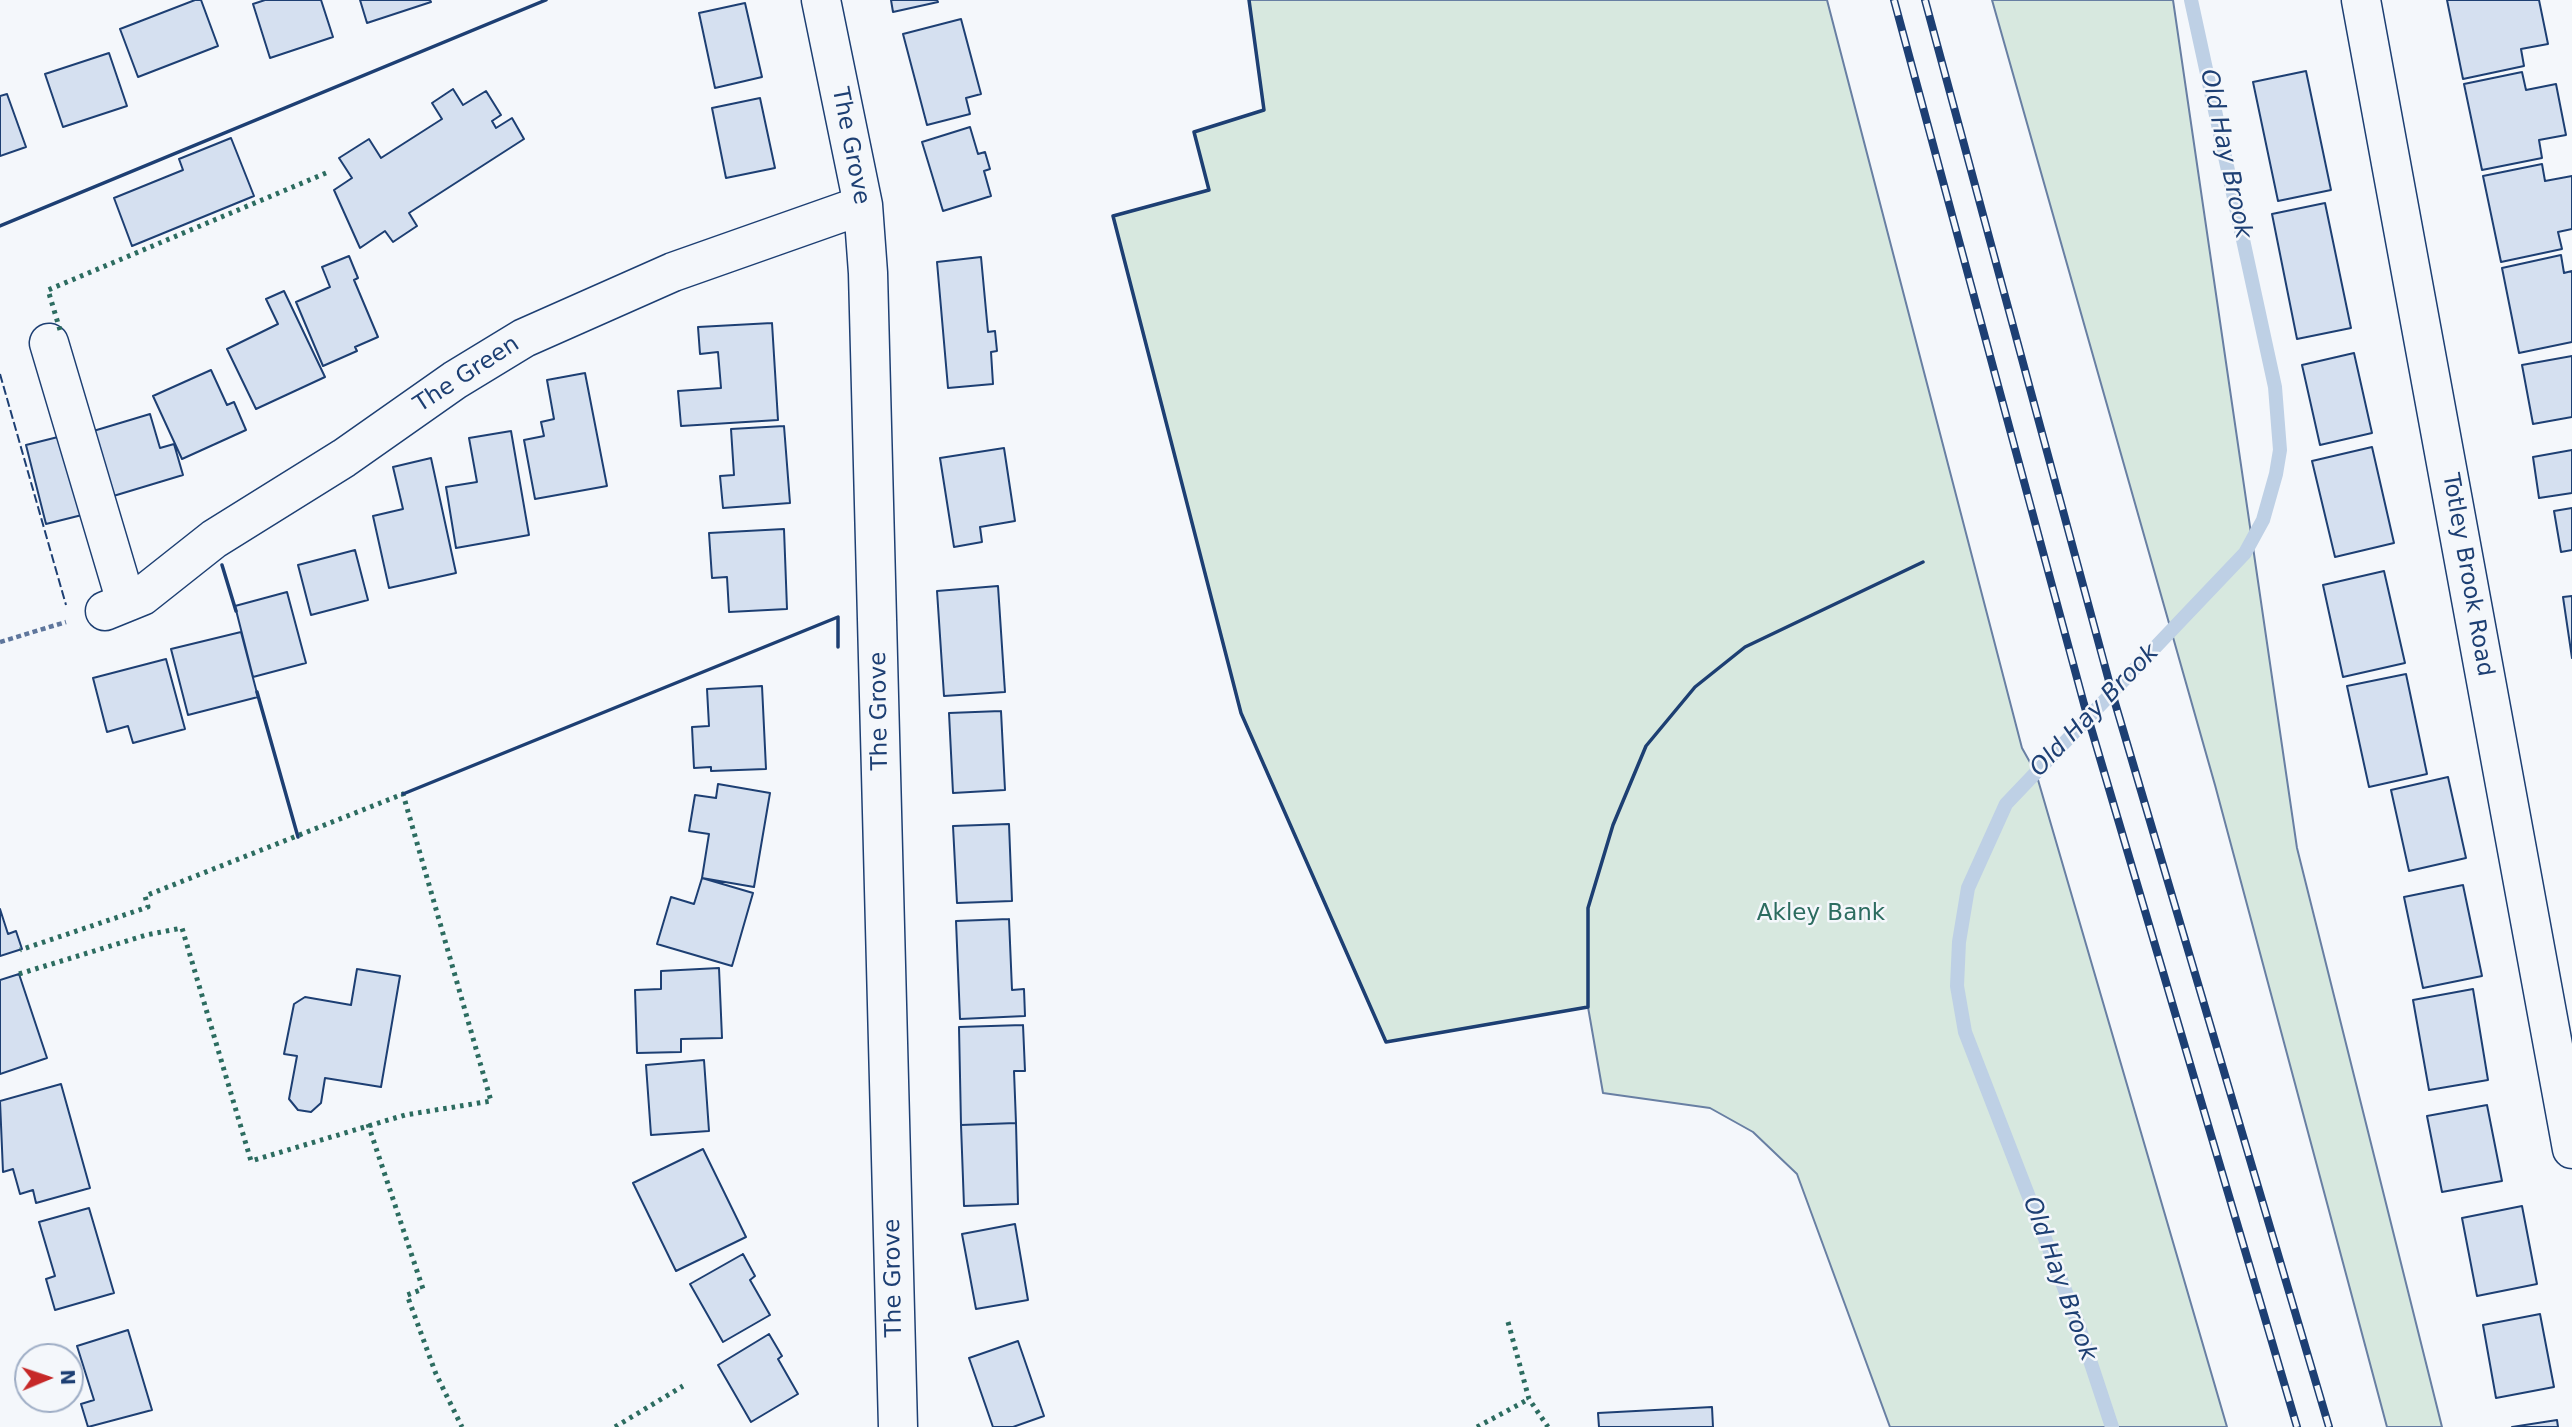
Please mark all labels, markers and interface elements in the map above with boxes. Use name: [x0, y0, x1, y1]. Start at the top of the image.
water label: Old Hay Brook: [2193, 67, 2257, 241]
street label: The Grove: [825, 85, 875, 207]
street label: The Green: [409, 331, 525, 419]
street label: Totley Brook Road: [2436, 471, 2498, 679]
water label: Old Hay Brook: [2025, 639, 2165, 783]
street label: The Grove: [865, 651, 895, 771]
park label: Akley Bank: [1757, 900, 1885, 928]
water label: Old Hay Brook: [2016, 1193, 2102, 1365]
street label: The Grove: [879, 1218, 909, 1338]
north arrow: [14, 1343, 84, 1413]
text: N: [57, 1369, 79, 1386]

